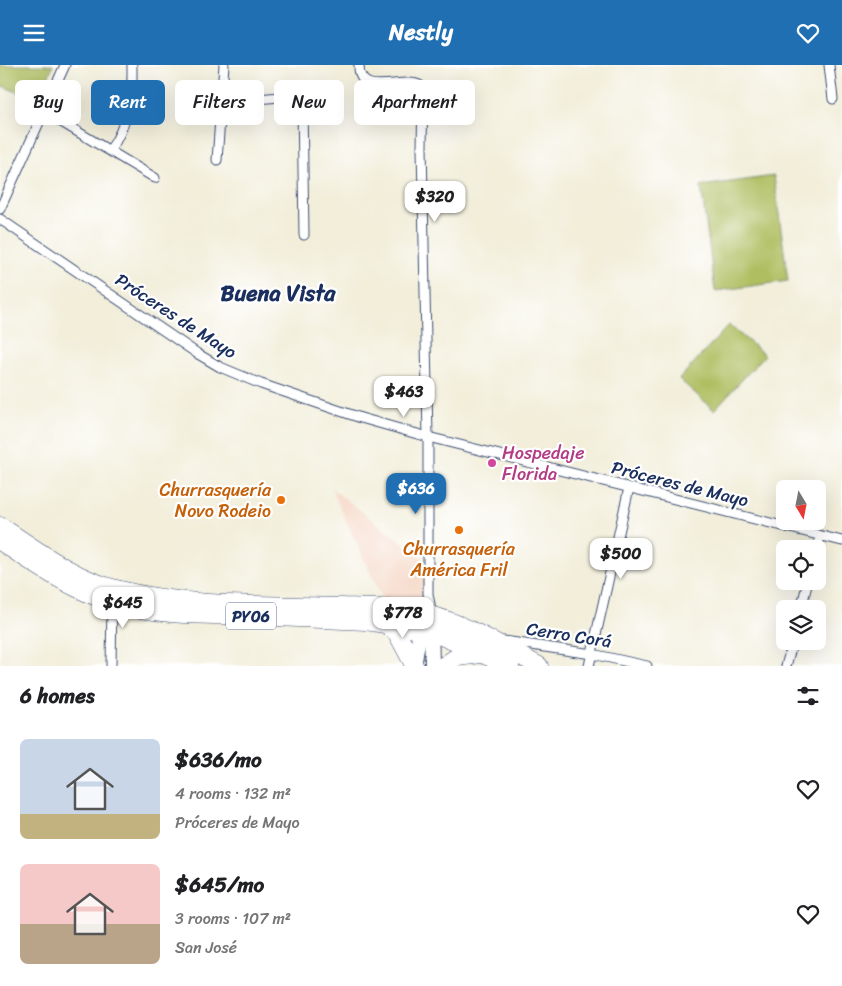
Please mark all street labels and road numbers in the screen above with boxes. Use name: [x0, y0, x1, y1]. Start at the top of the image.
street label: Próceres de Mayo: [108, 264, 244, 368]
street label: Próceres de Mayo: [608, 452, 752, 516]
road number: PY06: [226, 603, 276, 629]
street label: Cerro Corá: [524, 612, 614, 658]

